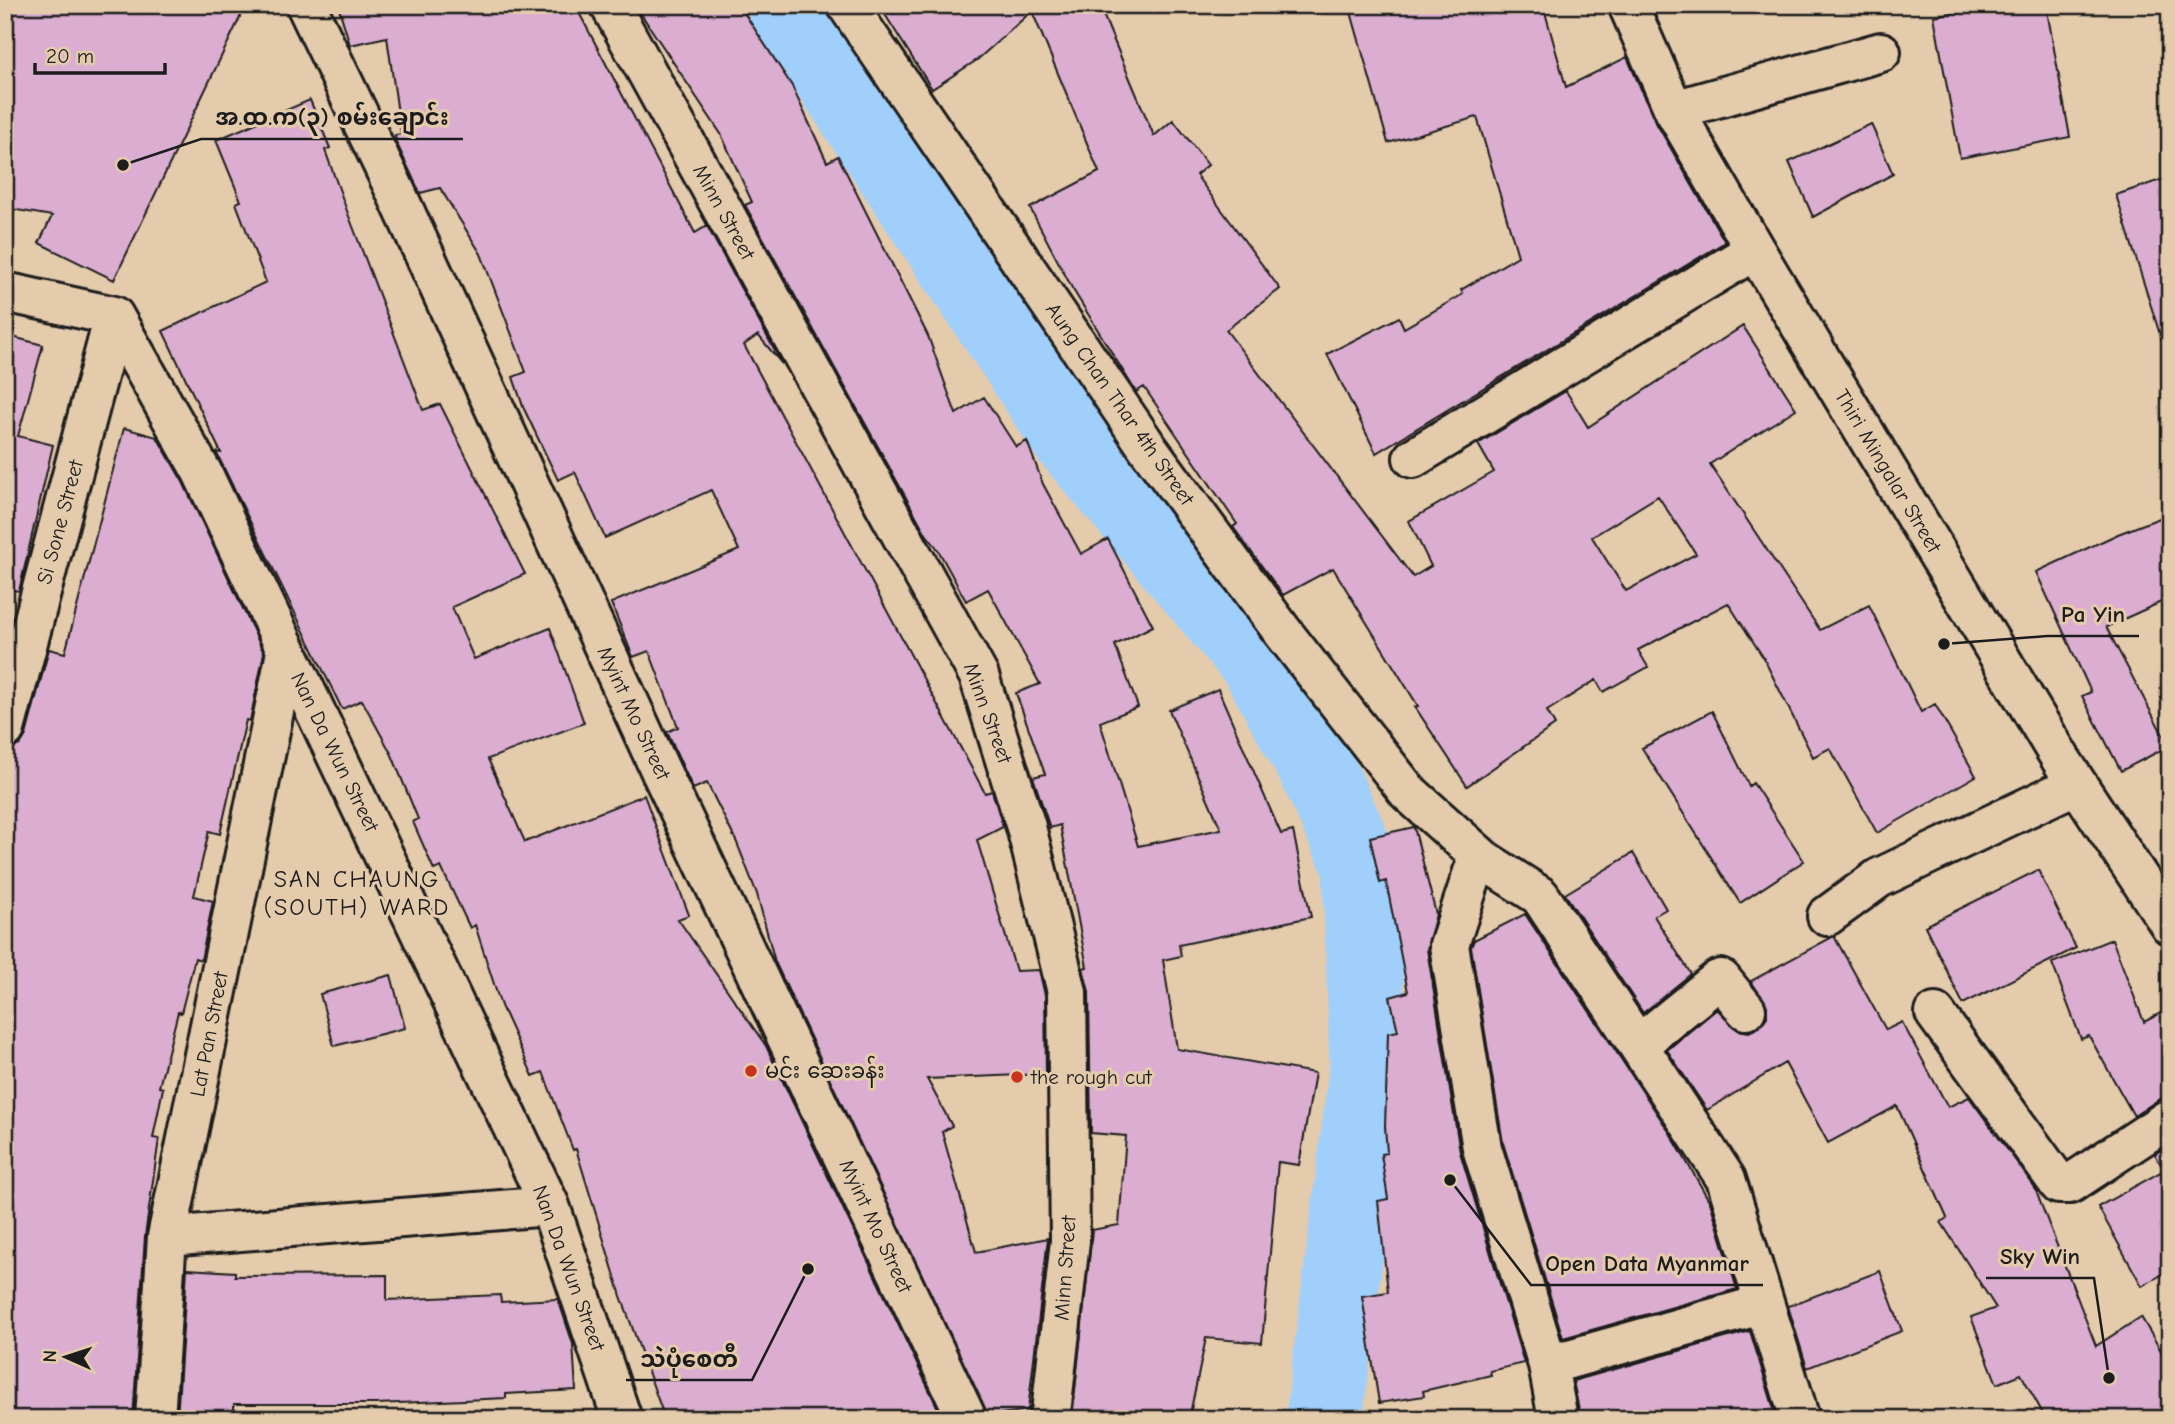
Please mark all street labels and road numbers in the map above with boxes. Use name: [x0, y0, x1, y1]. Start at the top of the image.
street label: Minn Street: [688, 160, 760, 265]
street label: Aung Chan Thar 4th Street: [1041, 298, 1200, 511]
street label: Thiri Mingalar Street: [1830, 385, 1947, 558]
street label: Si Sone Street: [32, 456, 88, 587]
street label: Myint Mo Street: [593, 642, 676, 785]
street label: Minn Street: [959, 659, 1018, 767]
street label: Nan Da Wun Street: [286, 668, 384, 837]
street label: Lat Pan Street: [185, 968, 233, 1099]
street label: Myint Mo Street: [835, 1155, 918, 1298]
street label: Nan Da Wun Street: [528, 1182, 610, 1355]
street label: Minn Street: [1049, 1214, 1081, 1321]

